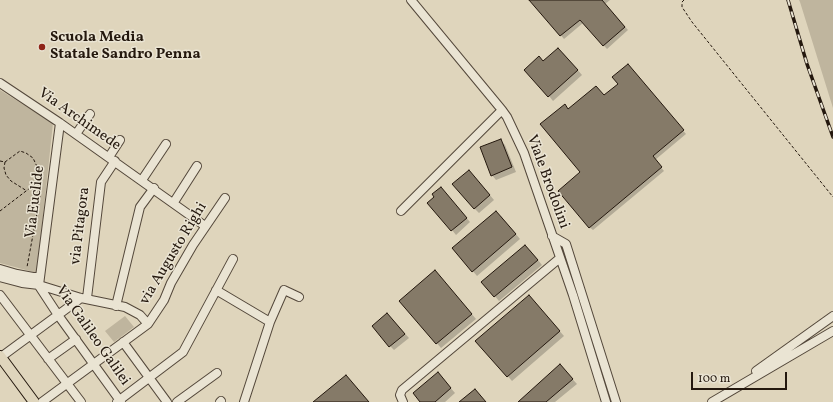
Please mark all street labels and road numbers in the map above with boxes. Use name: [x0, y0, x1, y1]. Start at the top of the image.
street label: Via Archimede: [34, 85, 124, 155]
street label: Viale Brodolini: [522, 133, 572, 231]
street label: Via Euclide: [23, 165, 49, 239]
street label: via Pitagora: [67, 186, 95, 266]
street label: via Augusto Righi: [136, 200, 212, 308]
street label: Via Galileo Galilei: [51, 282, 133, 390]

